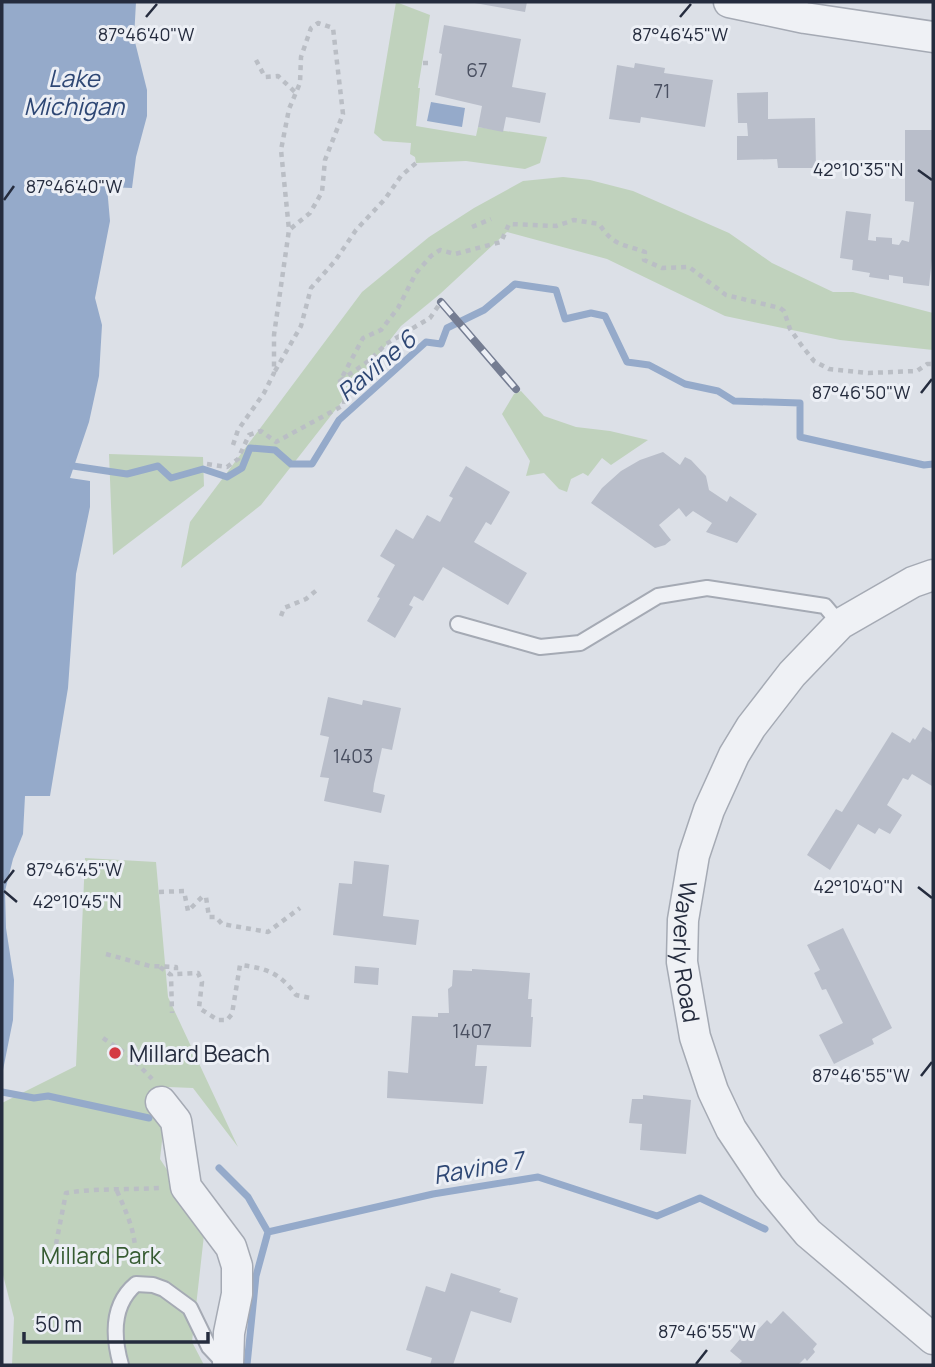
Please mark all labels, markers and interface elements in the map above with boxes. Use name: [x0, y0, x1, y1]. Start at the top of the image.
text: 87°46'40"W: [98, 22, 194, 46]
text: 87°46'45"W: [632, 22, 728, 46]
house number: 67: [466, 57, 488, 83]
water label: Lake Michigan: [24, 61, 125, 122]
house number: 71: [654, 78, 670, 104]
text: 42°10'35"N: [813, 157, 903, 181]
text: 87°46'40"W: [26, 174, 122, 198]
water label: Ravine 6: [330, 321, 424, 408]
text: 87°46'50"W: [812, 380, 910, 404]
house number: 1403: [333, 743, 373, 769]
text: 87°46'45"W: [26, 857, 122, 881]
text: 42°10'40"N: [813, 874, 903, 898]
street label: Waverly Road: [666, 878, 708, 1025]
text: 42°10'45"N: [32, 889, 122, 913]
house number: 1407: [452, 1018, 492, 1044]
place label: Millard Beach: [129, 1037, 270, 1069]
marker: Millard Beach: [107, 1045, 123, 1061]
text: 87°46'55"W: [812, 1063, 910, 1087]
water label: Ravine 7: [430, 1142, 529, 1191]
park label: Millard Park: [41, 1239, 162, 1271]
scale bar: [24, 1300, 208, 1344]
text: 50 m: [35, 1310, 82, 1338]
text: 87°46'55"W: [658, 1319, 756, 1343]

